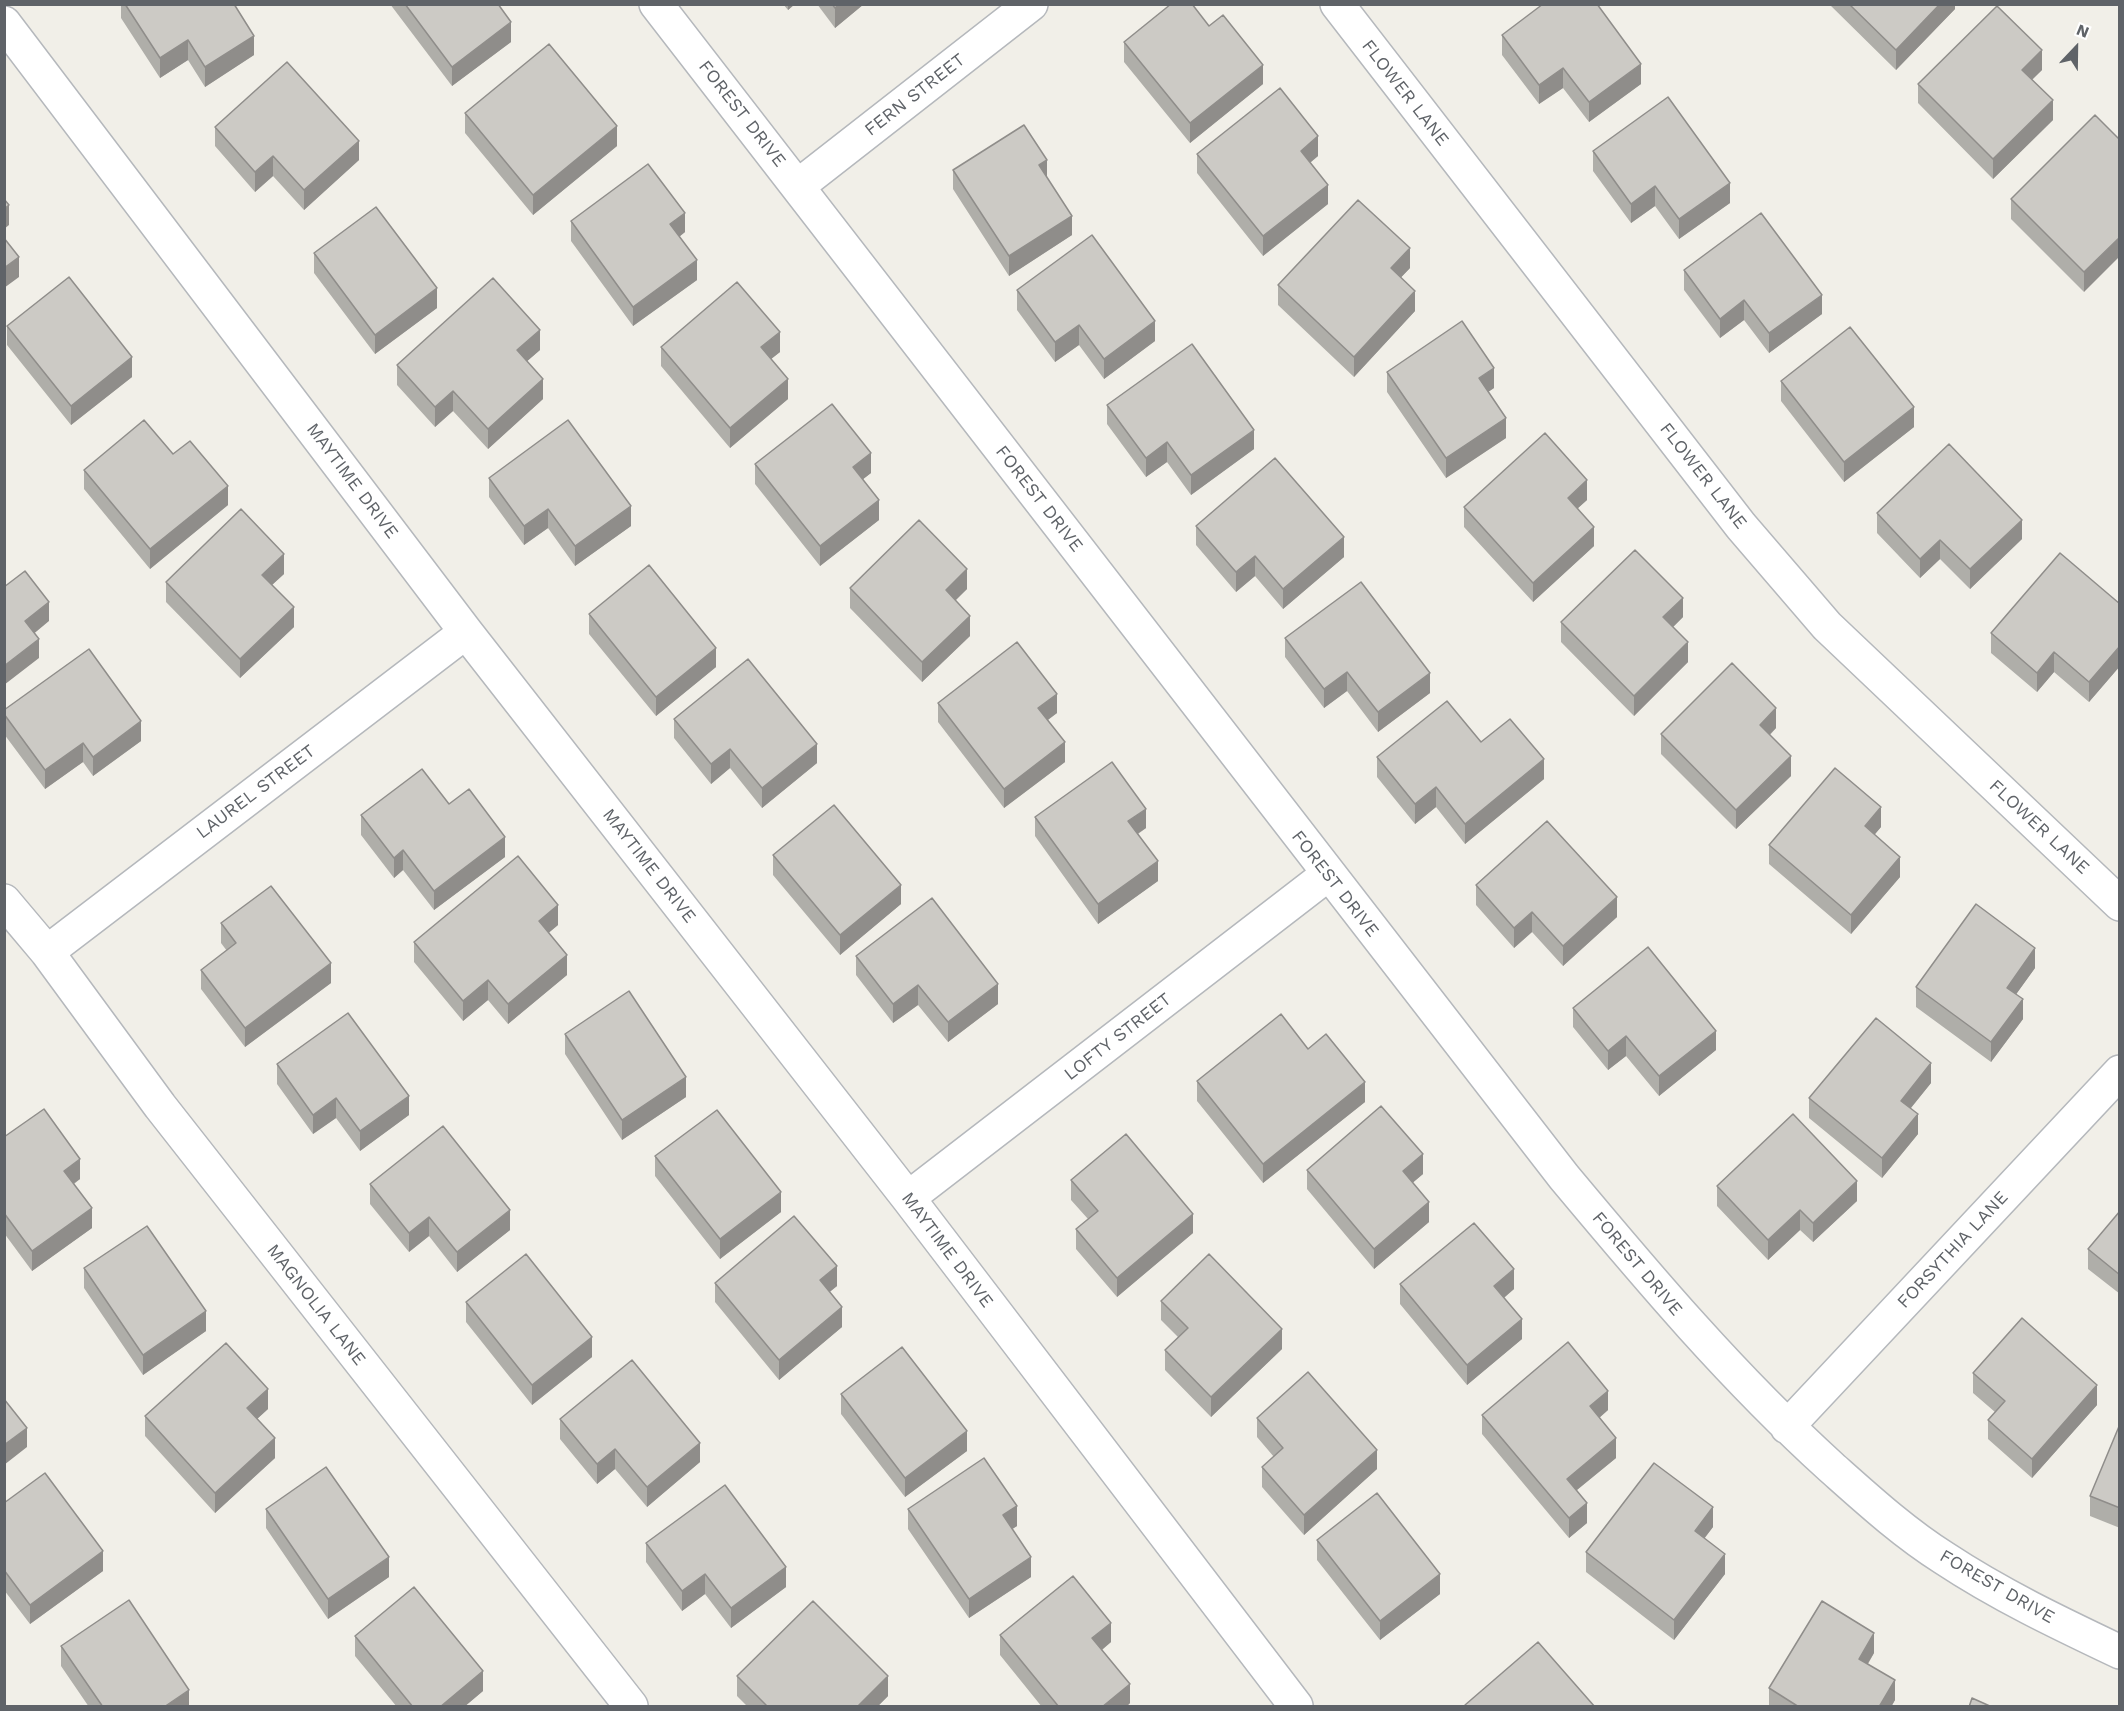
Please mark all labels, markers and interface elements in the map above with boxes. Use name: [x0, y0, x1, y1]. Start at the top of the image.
north arrow: [2046, 18, 2106, 78]
text: N: [2074, 20, 2092, 42]
street label: FLOWER LANE: [1357, 36, 1453, 150]
street label: FERN STREET: [860, 49, 970, 141]
street label: FOREST DRIVE: [694, 56, 790, 172]
street label: MAYTIME DRIVE: [302, 419, 402, 543]
street label: FLOWER LANE: [1655, 419, 1751, 533]
street label: FOREST DRIVE: [991, 441, 1087, 557]
street label: LAUREL STREET: [192, 740, 320, 844]
street label: FLOWER LANE: [1985, 775, 2093, 879]
street label: MAYTIME DRIVE: [598, 805, 700, 927]
street label: FOREST DRIVE: [1287, 826, 1383, 942]
street label: LOFTY STREET: [1060, 989, 1176, 1085]
street label: FORSYTHIA LANE: [1893, 1187, 2013, 1313]
street label: MAYTIME DRIVE: [897, 1188, 997, 1312]
street label: FOREST DRIVE: [1587, 1208, 1687, 1320]
street label: MAGNOLIA LANE: [262, 1240, 370, 1370]
street label: FOREST DRIVE: [1936, 1545, 2058, 1629]

